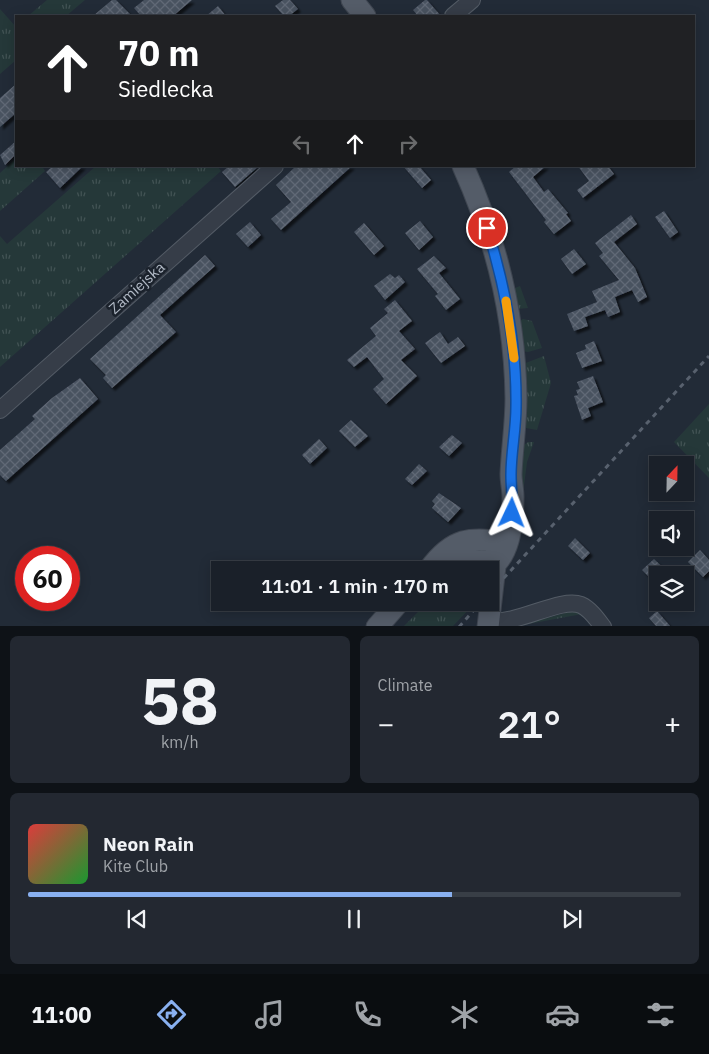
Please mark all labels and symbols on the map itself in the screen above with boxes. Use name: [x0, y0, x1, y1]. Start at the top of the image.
pin: [466, 207, 508, 249]
street label: Zamiejska: [105, 258, 169, 318]
north arrow: [649, 456, 694, 501]
position arrow: [485, 486, 537, 538]
speed limit sign: 60: [15, 546, 80, 611]

